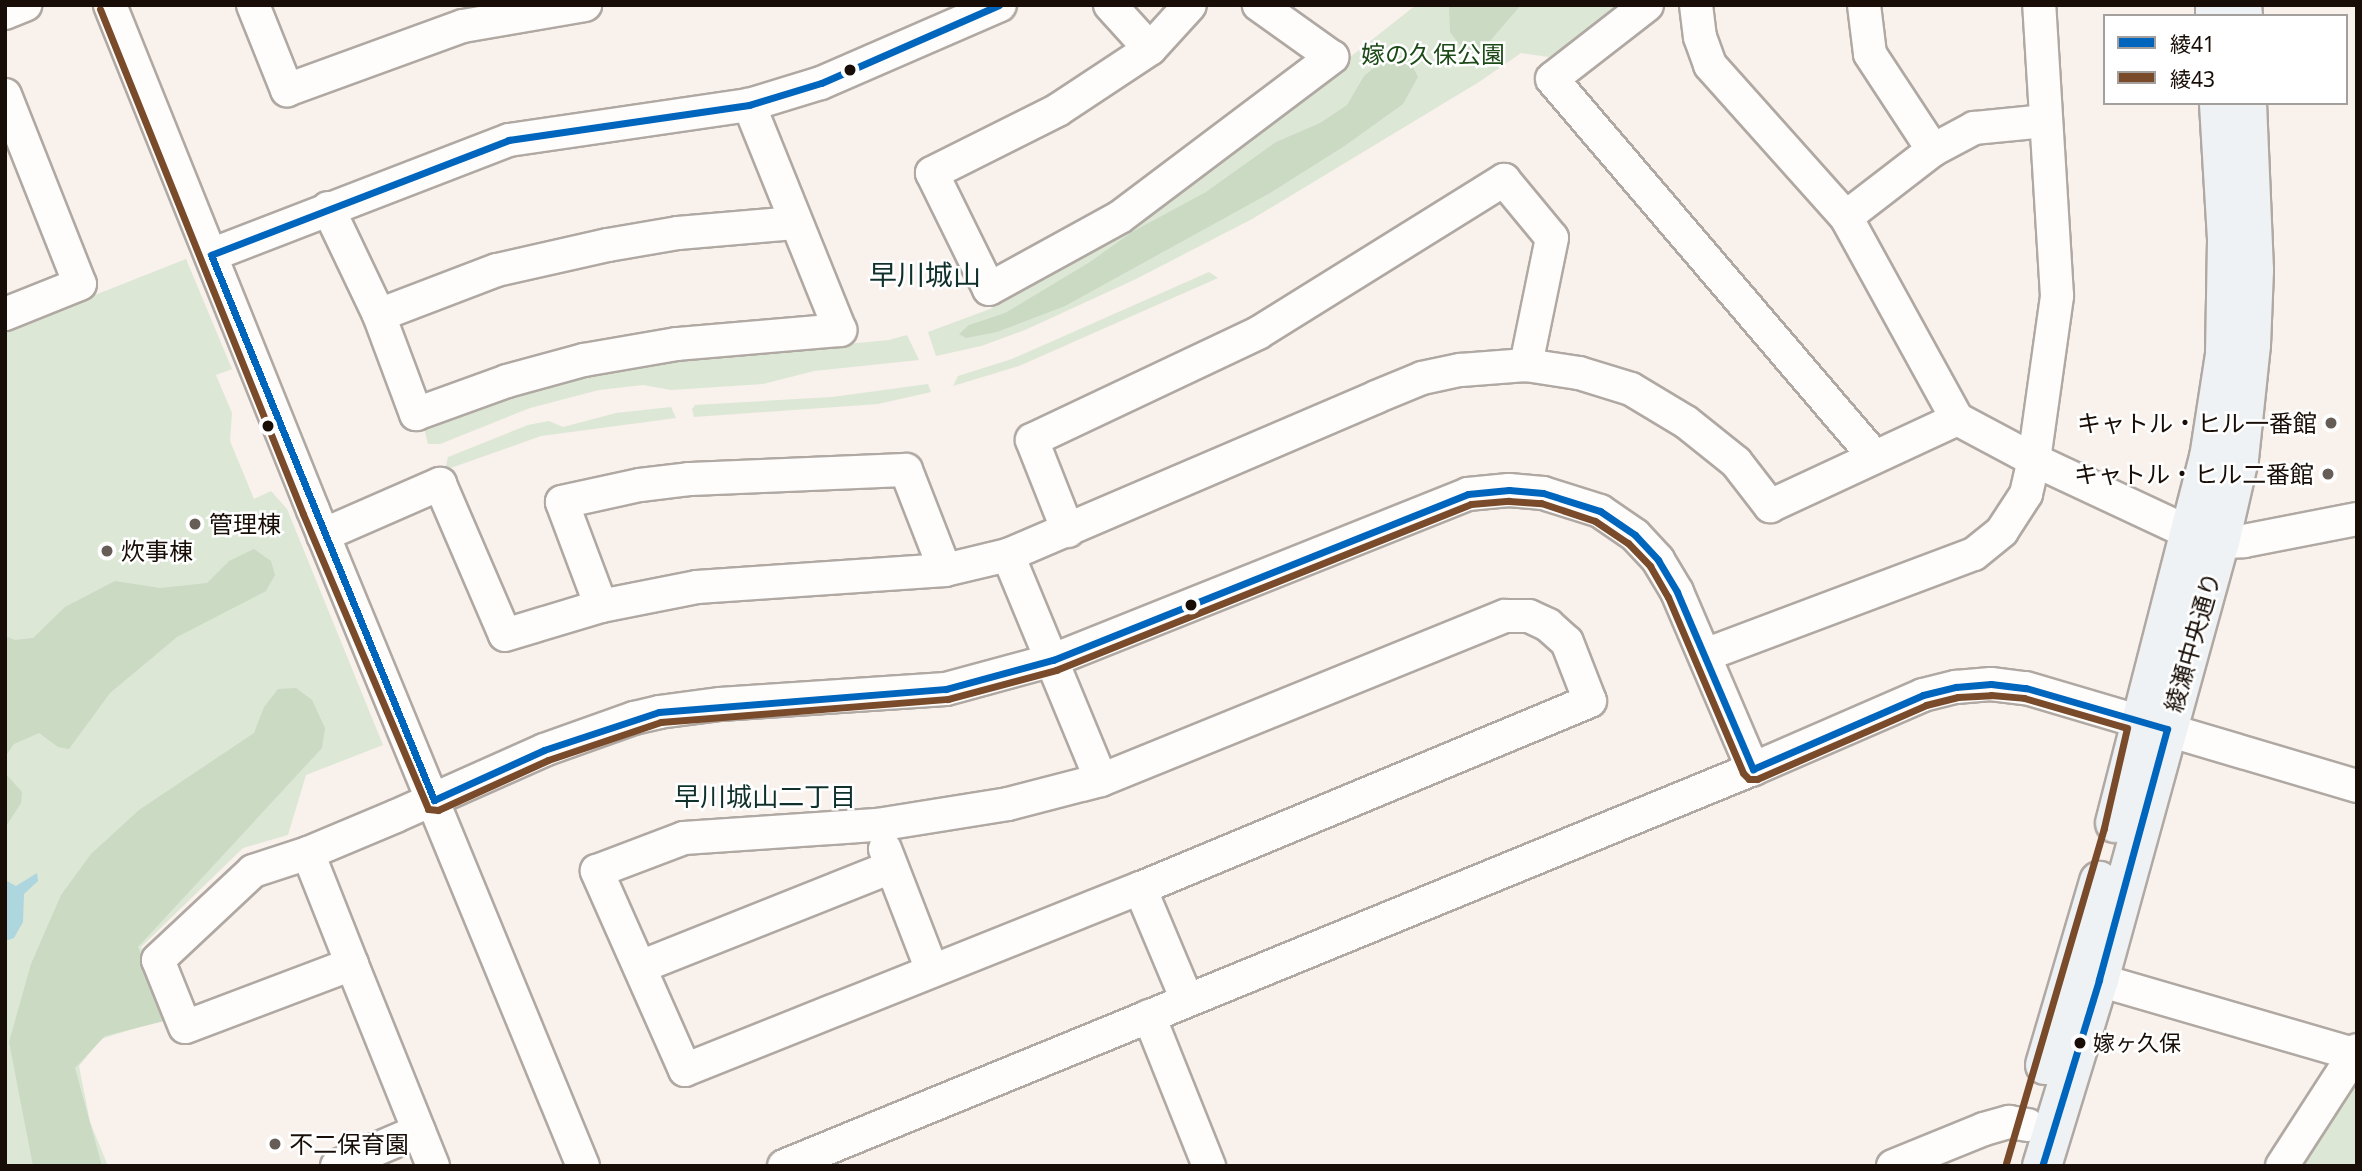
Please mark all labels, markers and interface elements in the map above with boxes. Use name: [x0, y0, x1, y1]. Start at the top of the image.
legend: [2103, 14, 2348, 105]
text: 綾41: [2170, 30, 2215, 58]
park label: 嫁の久保公園: [1361, 40, 1505, 68]
unlabelled marker: [843, 63, 857, 77]
text: 綾43: [2170, 65, 2215, 93]
district label: 早川城山: [869, 257, 981, 291]
place label: キャトル・ヒル一番館: [2077, 409, 2317, 437]
marker: キャトル・ヒル一番館: [2323, 415, 2339, 431]
unlabelled marker: [261, 419, 275, 433]
place label: キャトル・ヒル二番館: [2074, 460, 2314, 488]
marker: キャトル・ヒル二番館: [2320, 466, 2336, 482]
place label: 管理棟: [209, 510, 281, 538]
marker: 管理棟: [187, 516, 203, 532]
place label: 炊事棟: [121, 537, 193, 565]
marker: 炊事棟: [99, 543, 115, 559]
street label: 綾瀬中央通り: [2158, 569, 2226, 715]
unlabelled marker: [1184, 598, 1198, 612]
district label: 早川城山二丁目: [674, 781, 856, 813]
place label: 嫁ヶ久保: [2093, 1030, 2181, 1056]
marker: 嫁ヶ久保: [2073, 1036, 2087, 1050]
place label: 不二保育園: [289, 1130, 409, 1158]
marker: 不二保育園: [267, 1136, 283, 1152]

